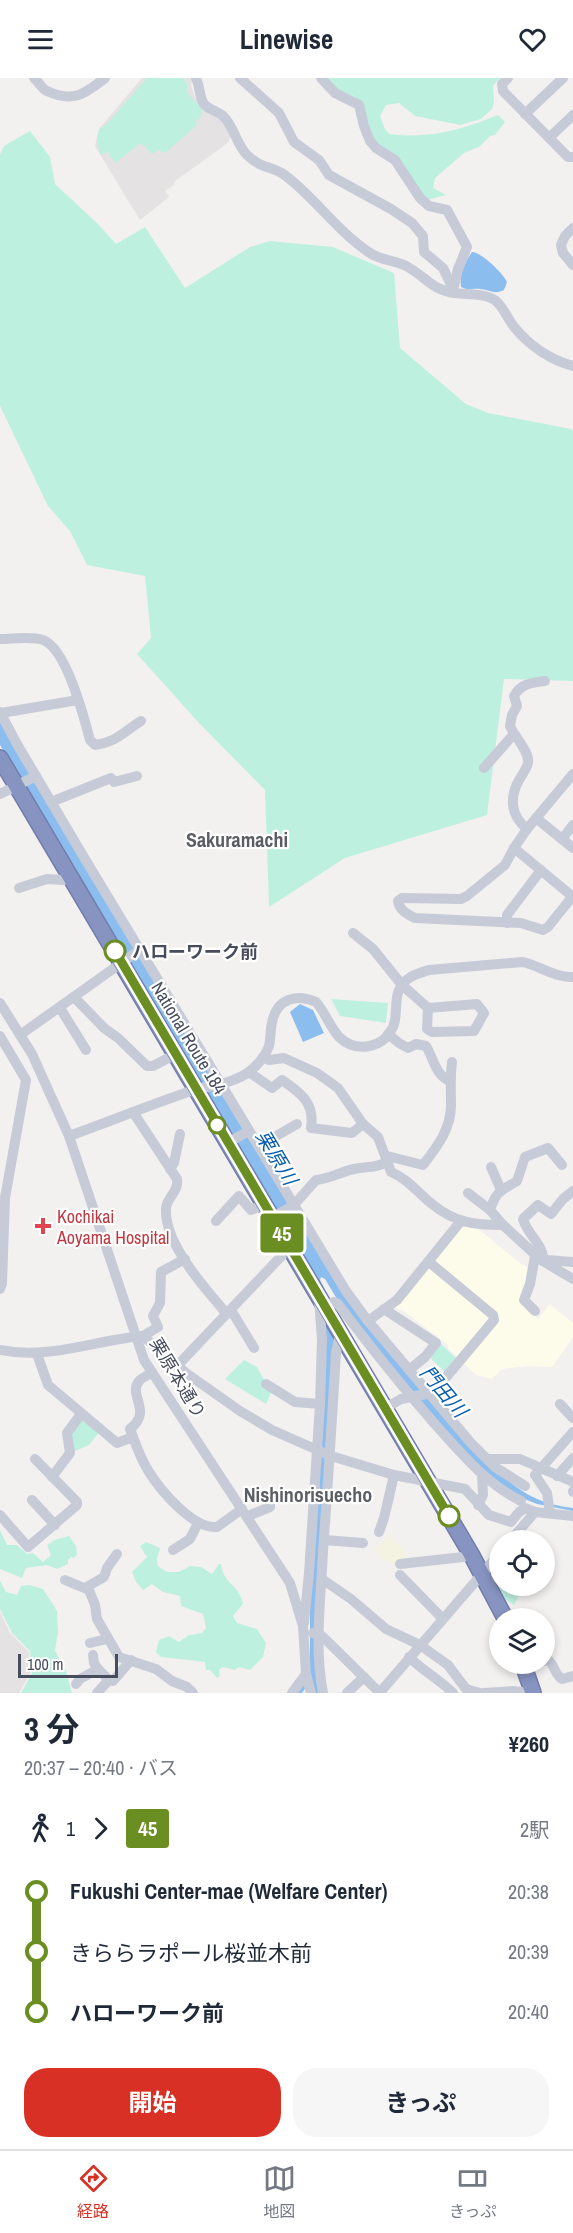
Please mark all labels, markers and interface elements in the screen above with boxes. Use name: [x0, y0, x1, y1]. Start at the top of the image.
text: Linewise: [240, 21, 333, 57]
icon: menu: [24, 23, 57, 56]
icon: heart: [516, 23, 549, 56]
district label: Sakuramachi: [186, 826, 288, 853]
place label: ハローワーク前: [132, 939, 258, 964]
marker: ハローワーク前: [104, 940, 126, 962]
street label: National Route 184: [146, 977, 232, 1099]
unlabelled marker: [208, 1116, 226, 1134]
water label: 栗原川: [250, 1124, 305, 1191]
place label: Kochikai Aoyama Hospital: [56, 1204, 169, 1250]
line badge: 45: [255, 1214, 309, 1252]
marker: Kochikai Aoyama Hospital: [34, 1217, 52, 1235]
text: 45: [272, 1219, 292, 1248]
street label: 栗原本通り: [144, 1333, 212, 1423]
water label: 門田川: [414, 1359, 475, 1424]
district label: Nishinorisuecho: [244, 1481, 372, 1508]
unlabelled marker: [438, 1505, 460, 1527]
map controls: [489, 1530, 555, 1674]
button: locate: [489, 1530, 555, 1596]
button: layers: [489, 1608, 555, 1674]
scale bar: [18, 1651, 118, 1678]
text: 100 m: [27, 1653, 63, 1675]
text: 3 分: [24, 1707, 80, 1751]
text: ¥260: [509, 1729, 549, 1759]
text: 20:37 – 20:40 · バス: [24, 1754, 178, 1781]
icon: walk: [24, 1812, 57, 1845]
icon: forward: [84, 1812, 117, 1845]
text: 45: [138, 1814, 157, 1843]
text: 1: [66, 1815, 75, 1842]
text: 2駅: [520, 1816, 549, 1843]
text: Fukushi Center-mae (Welfare Center): [70, 1876, 387, 1906]
text: 20:38: [508, 1878, 549, 1905]
text: きららラポール桜並木前: [70, 1938, 312, 1968]
text: 20:39: [508, 1938, 549, 1965]
text: ハローワーク前: [70, 1998, 224, 2028]
text: 20:40: [508, 1998, 549, 2025]
button: 開始: [24, 2068, 281, 2137]
button: きっぷ: [293, 2068, 549, 2137]
tab: 経路: [77, 2162, 110, 2222]
tab: 地図: [263, 2162, 296, 2222]
tab: きっぷ: [449, 2162, 496, 2222]

